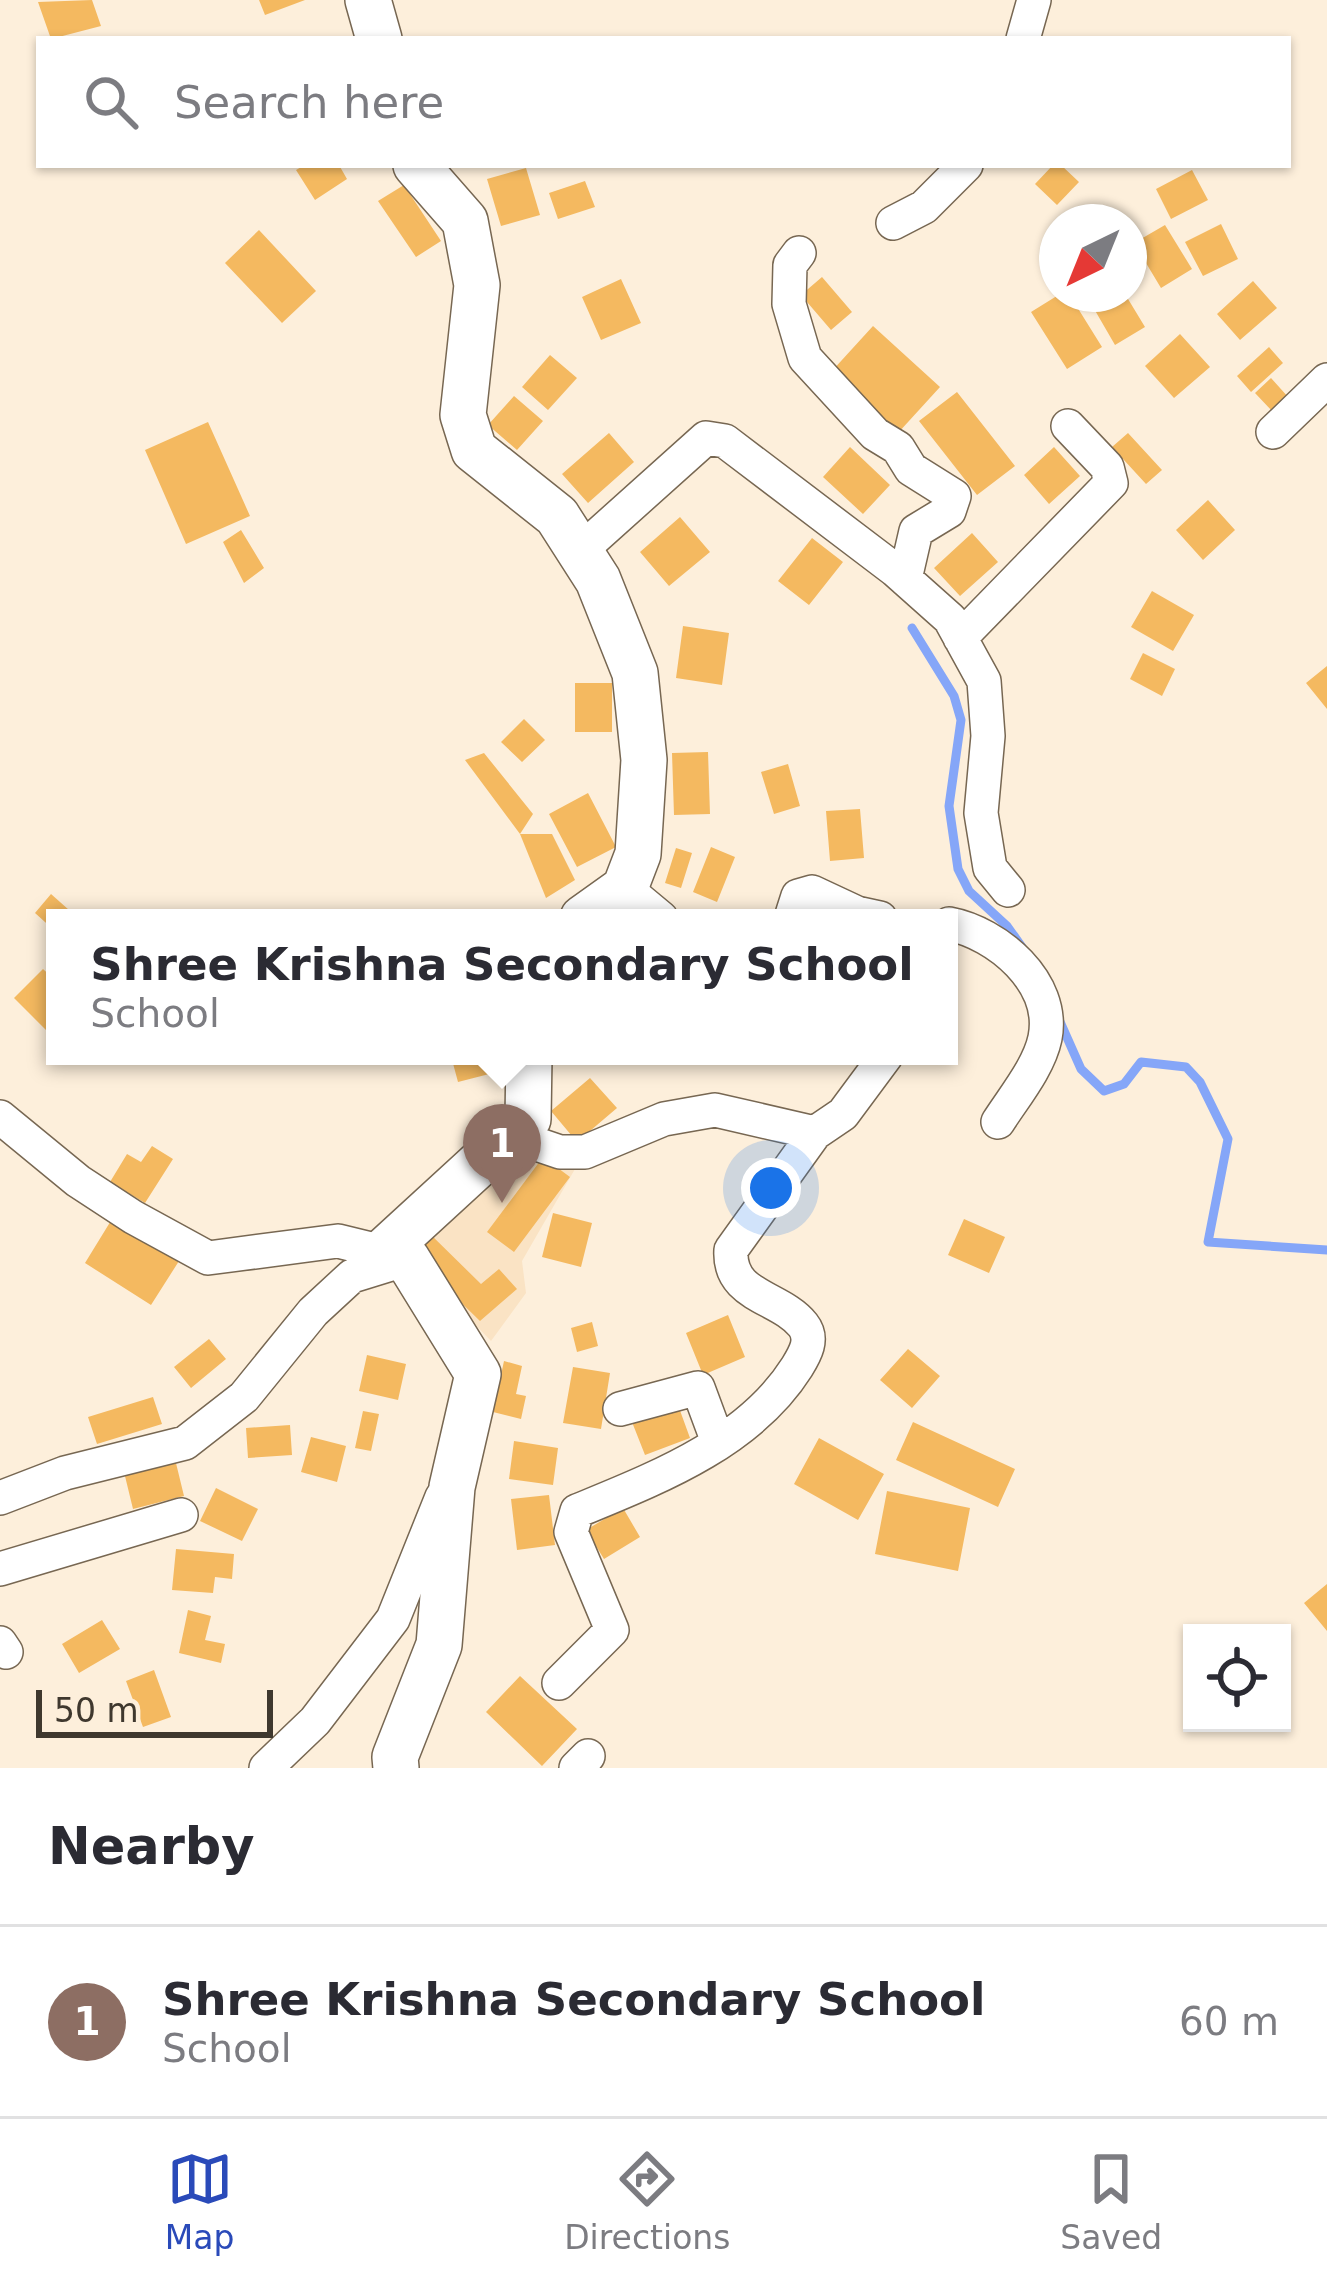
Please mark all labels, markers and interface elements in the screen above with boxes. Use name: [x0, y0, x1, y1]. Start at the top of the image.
search box: [36, 36, 1291, 168]
icon: search: [78, 69, 144, 135]
text: Search here: [174, 76, 444, 129]
north arrow: [1039, 204, 1147, 312]
popup: [46, 909, 958, 1065]
text: Shree Krishna Secondary School: [90, 938, 914, 991]
text: School: [90, 991, 220, 1036]
pin: 1: [463, 1104, 541, 1203]
your location: [741, 1158, 801, 1218]
map controls: [1183, 1624, 1291, 1732]
button: locate: [1183, 1624, 1291, 1732]
scale bar: [36, 1684, 273, 1737]
text: 50 m: [54, 1691, 139, 1730]
text: Nearby: [48, 1817, 255, 1876]
text: Shree Krishna Secondary School: [162, 1973, 985, 2026]
text: 1: [73, 1999, 101, 2044]
text: 60 m: [1179, 1999, 1279, 2044]
text: School: [162, 2026, 291, 2071]
tab: Map: [165, 2146, 235, 2257]
tab: Directions: [564, 2146, 730, 2257]
tab: Saved: [1060, 2146, 1162, 2257]

